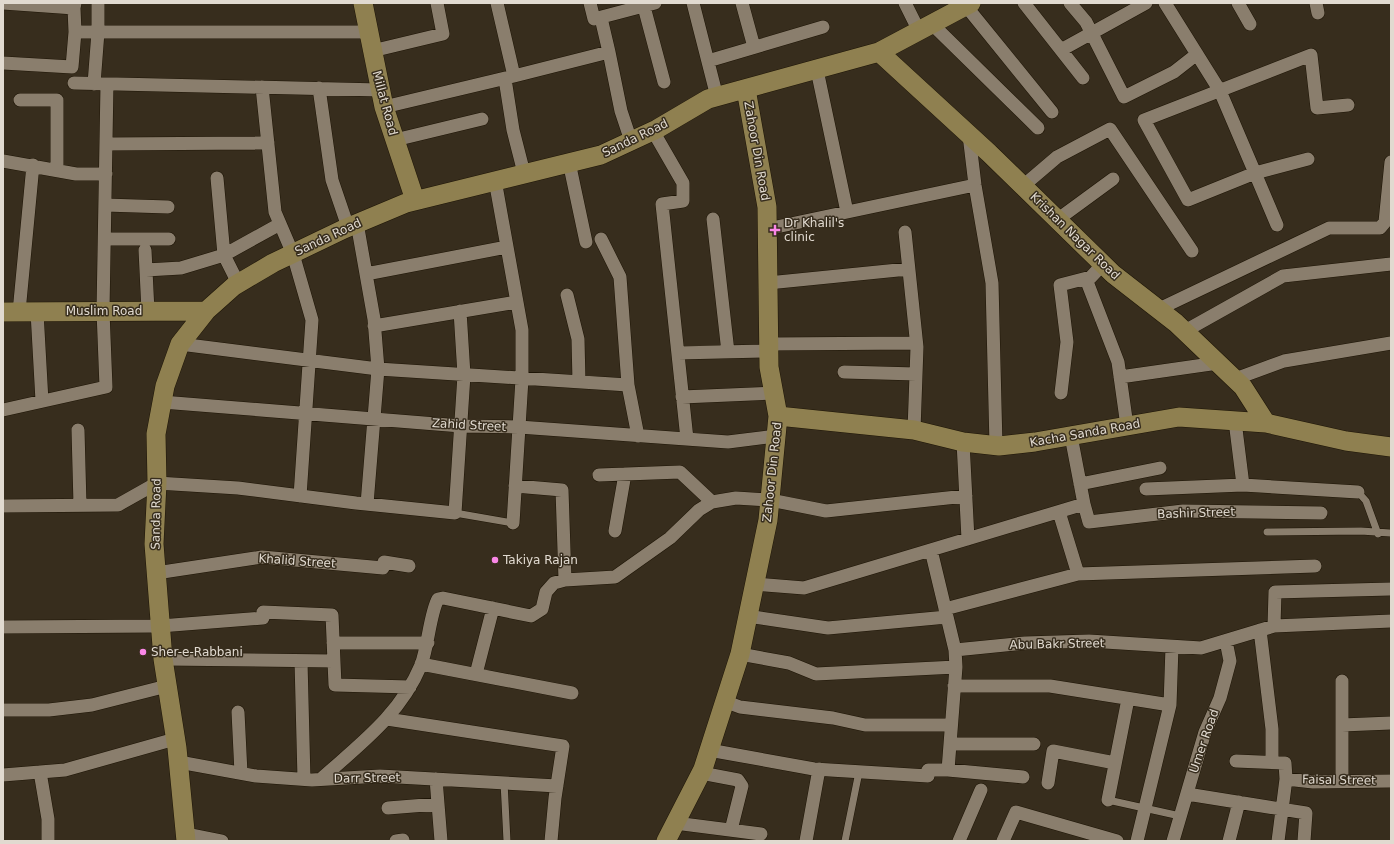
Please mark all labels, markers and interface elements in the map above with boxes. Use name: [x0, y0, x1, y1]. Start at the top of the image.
street label: Millat Road: [370, 69, 400, 137]
street label: Zahoor Din Road: [741, 100, 773, 202]
street label: Sanda Road: [600, 116, 670, 160]
street label: Krishan Nagar Road: [1027, 190, 1123, 282]
street label: Sanda Road: [293, 216, 363, 258]
place label: Dr Khalil's clinic: [784, 216, 844, 244]
marker: Dr Khalil's clinic: [769, 224, 781, 236]
street label: Muslim Road: [66, 304, 142, 318]
street label: Zahid Street: [431, 416, 507, 434]
street label: Kacha Sanda Road: [1029, 416, 1141, 450]
street label: Zahoor Din Road: [760, 421, 784, 523]
street label: Sanda Road: [148, 478, 164, 550]
street label: Bashir Street: [1157, 505, 1236, 521]
street label: Khalid Street: [258, 551, 336, 571]
place label: Takiya Rajan: [502, 553, 578, 567]
marker: Takiya Rajan: [490, 555, 500, 565]
street label: Abu Bakr Street: [1009, 636, 1105, 652]
place label: Sher-e-Rabbani: [151, 645, 243, 659]
marker: Sher-e-Rabbani: [138, 647, 148, 657]
street label: Umer Road: [1187, 707, 1221, 775]
street label: Darr Street: [334, 770, 401, 786]
street label: Faisal Street: [1302, 772, 1376, 788]

